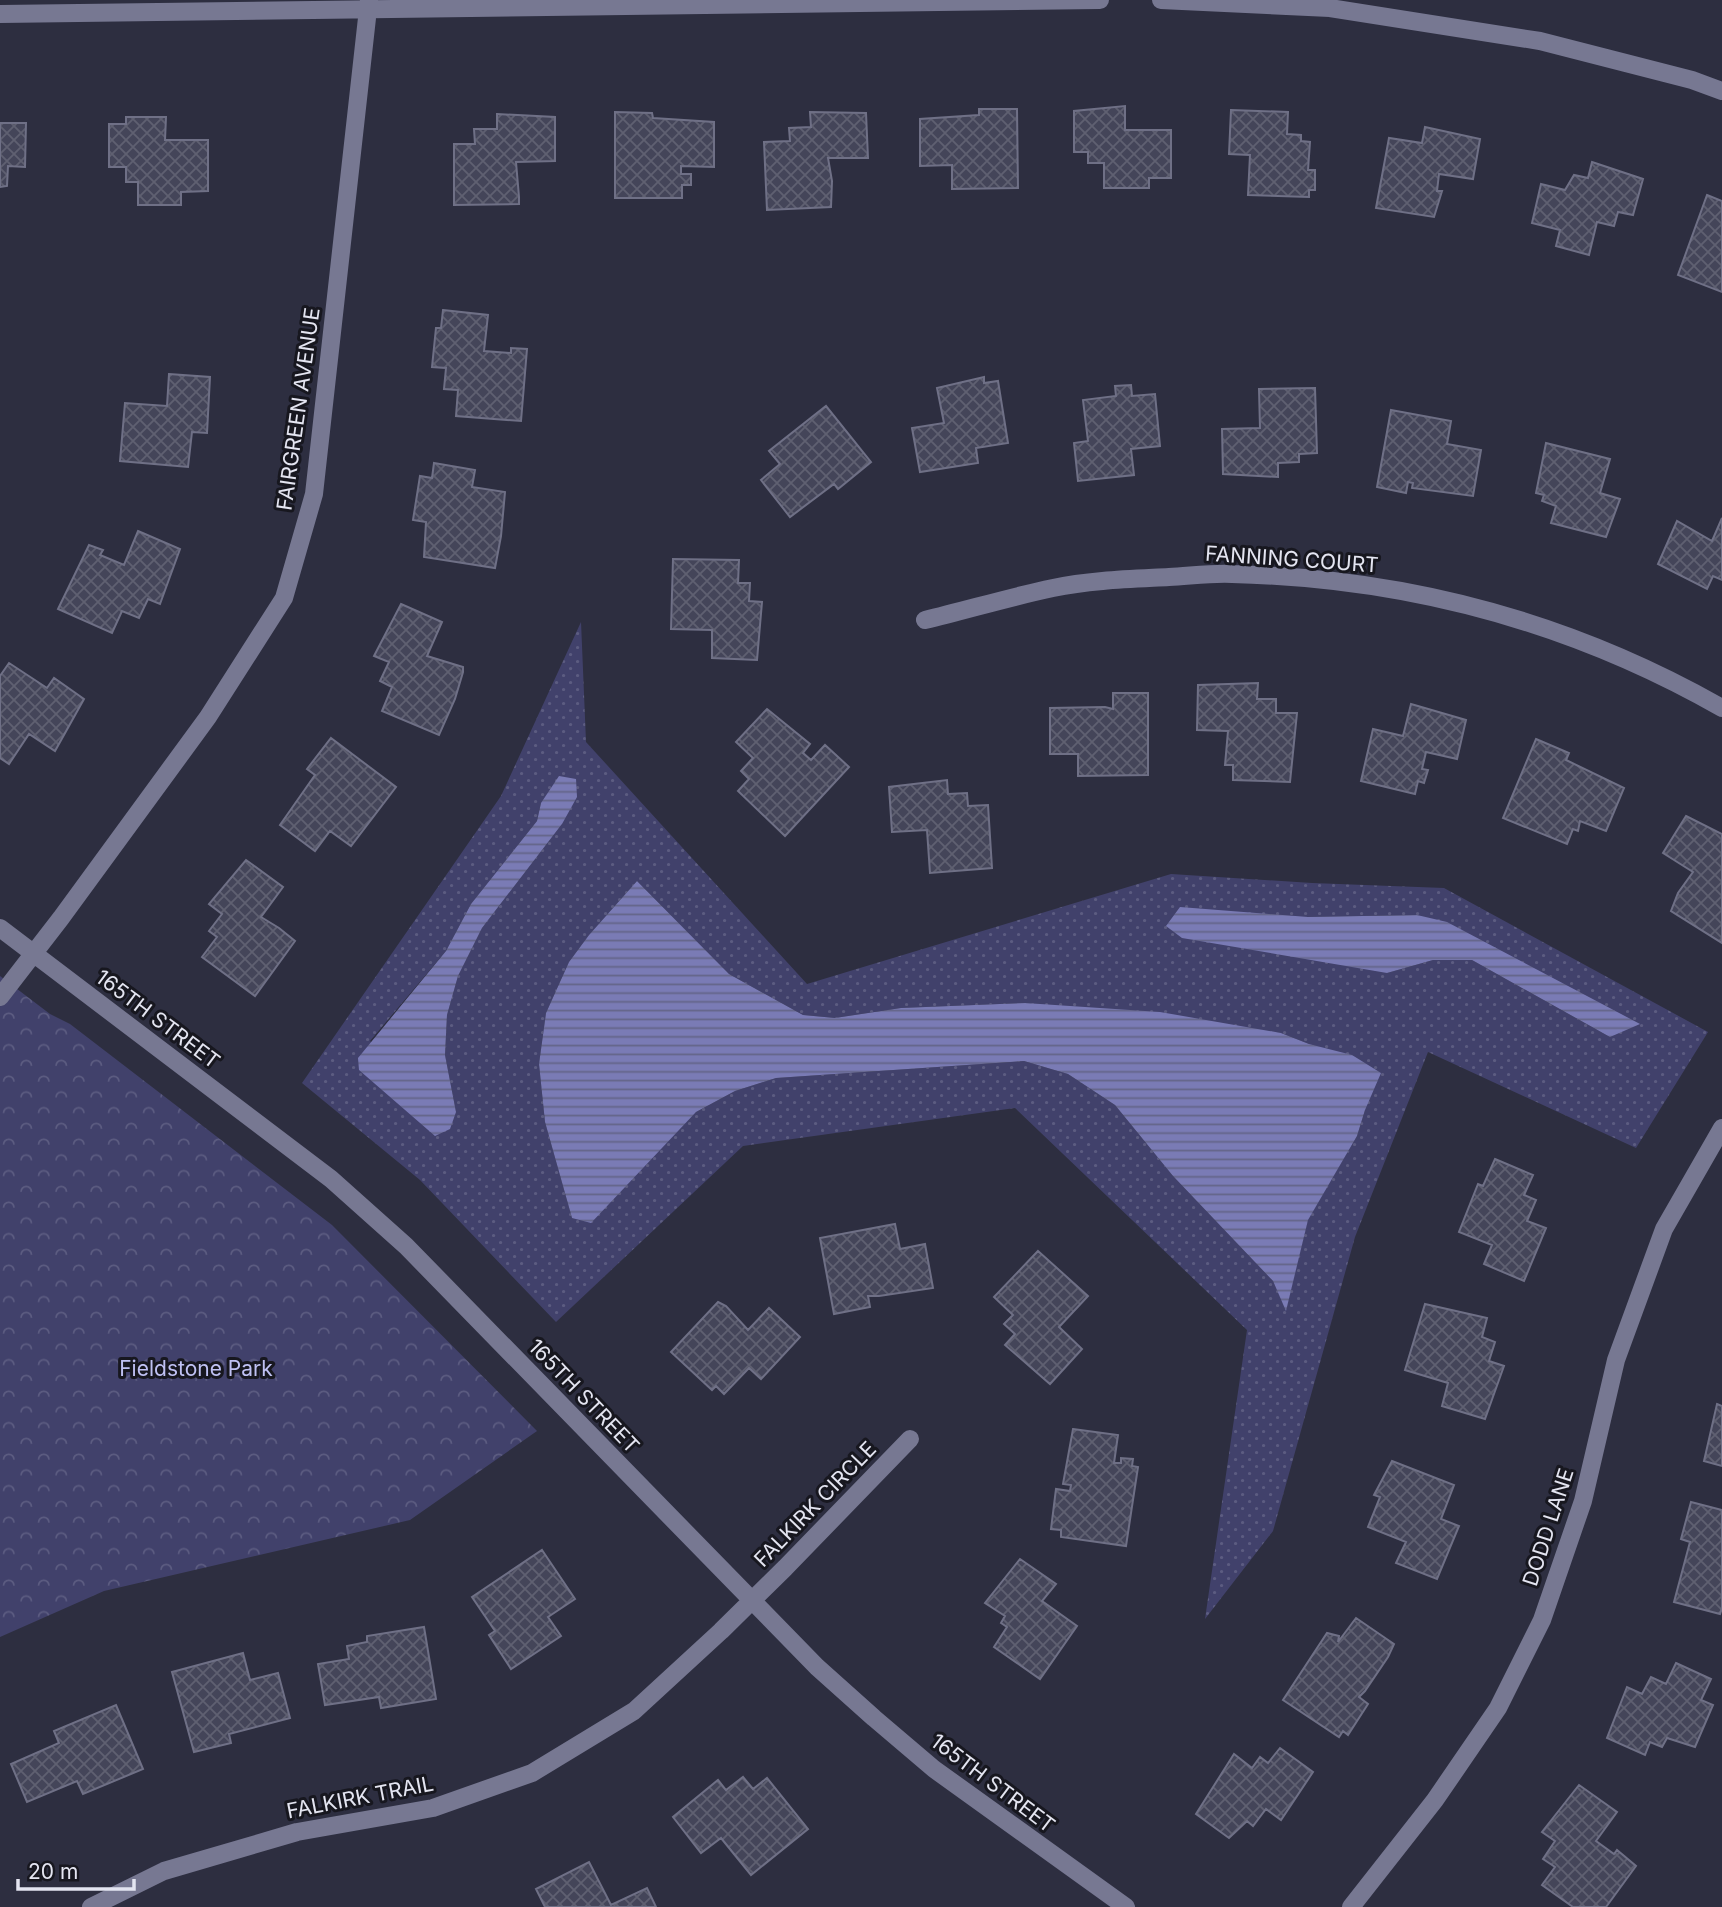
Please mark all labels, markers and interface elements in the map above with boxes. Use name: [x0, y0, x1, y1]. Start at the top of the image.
street label: FAIRGREEN AVENUE: [271, 306, 325, 512]
street label: FANNING COURT: [1204, 540, 1380, 578]
street label: 165TH STREET: [91, 964, 225, 1074]
street label: 165TH STREET: [523, 1334, 645, 1458]
park label: Fieldstone Park: [119, 1356, 273, 1381]
street label: FALKIRK CIRCLE: [749, 1436, 881, 1572]
street label: DODD LANE: [1517, 1465, 1579, 1589]
street label: 165TH STREET: [926, 1728, 1060, 1838]
street label: FALKIRK TRAIL: [284, 1770, 436, 1824]
scale bar: [18, 1848, 133, 1892]
text: 20 m: [28, 1859, 78, 1884]

